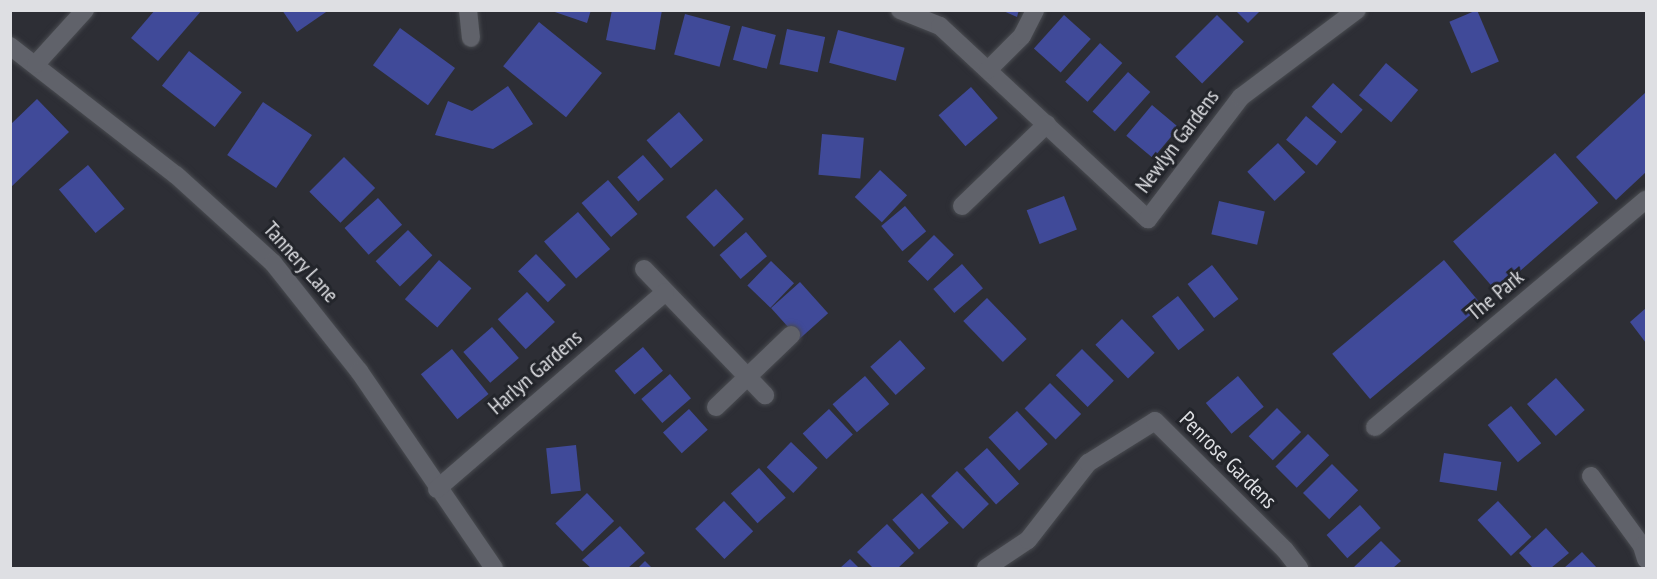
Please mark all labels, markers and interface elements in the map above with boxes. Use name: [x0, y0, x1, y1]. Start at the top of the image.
street label: Newlyn Gardens: [1130, 84, 1224, 198]
street label: Tannery Lane: [258, 216, 344, 308]
street label: The Park: [1461, 264, 1529, 326]
street label: Harlyn Gardens: [483, 324, 587, 420]
street label: Penrose Gardens: [1174, 406, 1282, 514]

